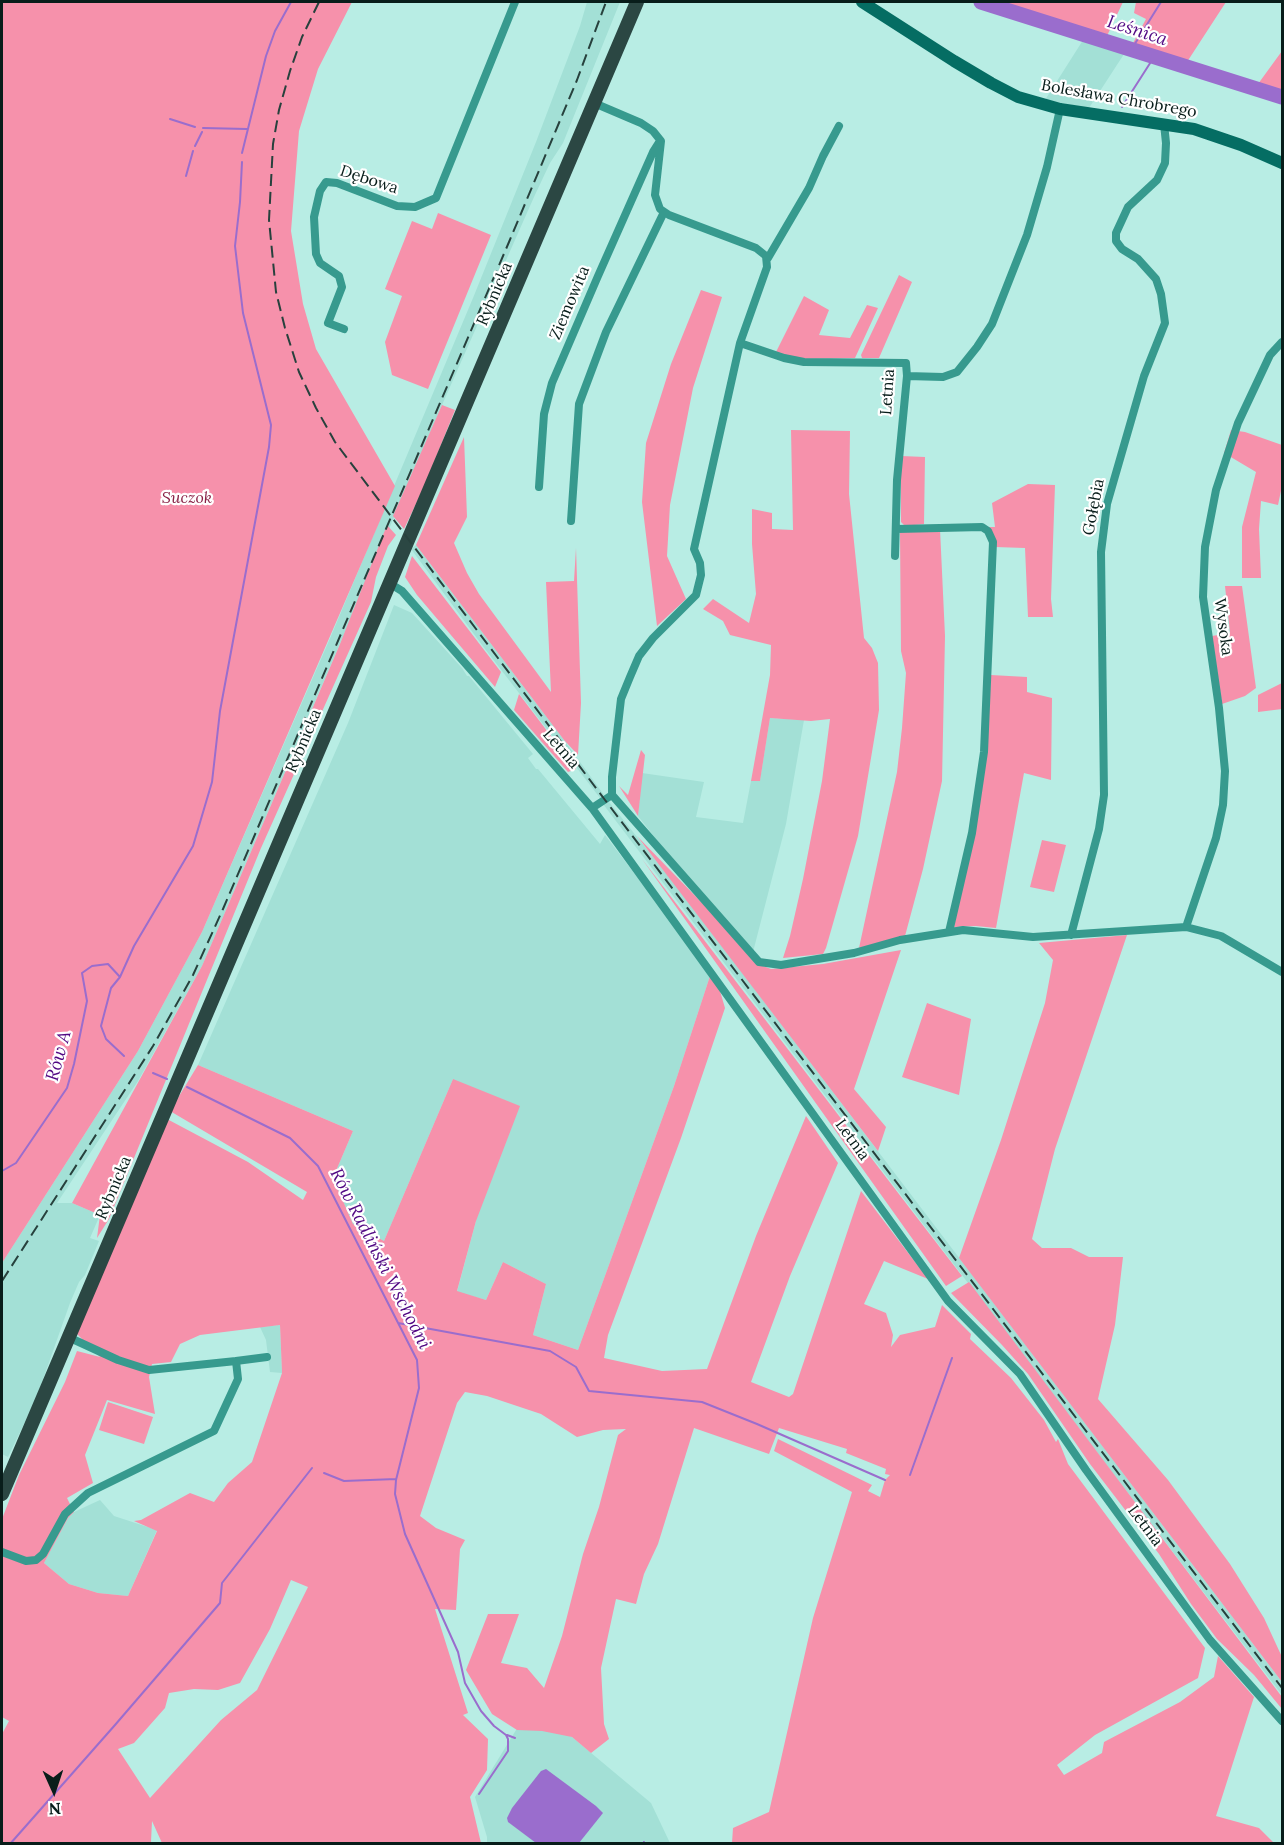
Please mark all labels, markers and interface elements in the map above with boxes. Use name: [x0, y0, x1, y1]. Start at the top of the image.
water label: Leśnica: [1104, 11, 1170, 51]
street label: Bolesława Chrobrego: [1040, 76, 1198, 122]
street label: Dębowa: [337, 162, 401, 198]
street label: Rybnicka: [473, 259, 517, 329]
street label: Ziemowita: [546, 263, 594, 343]
street label: Letnia: [877, 368, 899, 416]
street label: Gołębia: [1079, 477, 1109, 537]
park label: Suczok: [162, 488, 212, 508]
street label: Wysoka: [1209, 597, 1237, 657]
street label: Rybnicka: [282, 706, 326, 776]
street label: Letnia: [539, 725, 583, 773]
water label: Rów A: [42, 1029, 76, 1083]
street label: Letnia: [831, 1116, 873, 1164]
street label: Rybnicka: [92, 1153, 136, 1223]
water label: Rów Radliński Wschodni: [325, 1165, 435, 1353]
street label: Letnia: [1123, 1502, 1167, 1550]
north arrow: [24, 1761, 84, 1821]
text: N: [48, 1799, 62, 1819]

